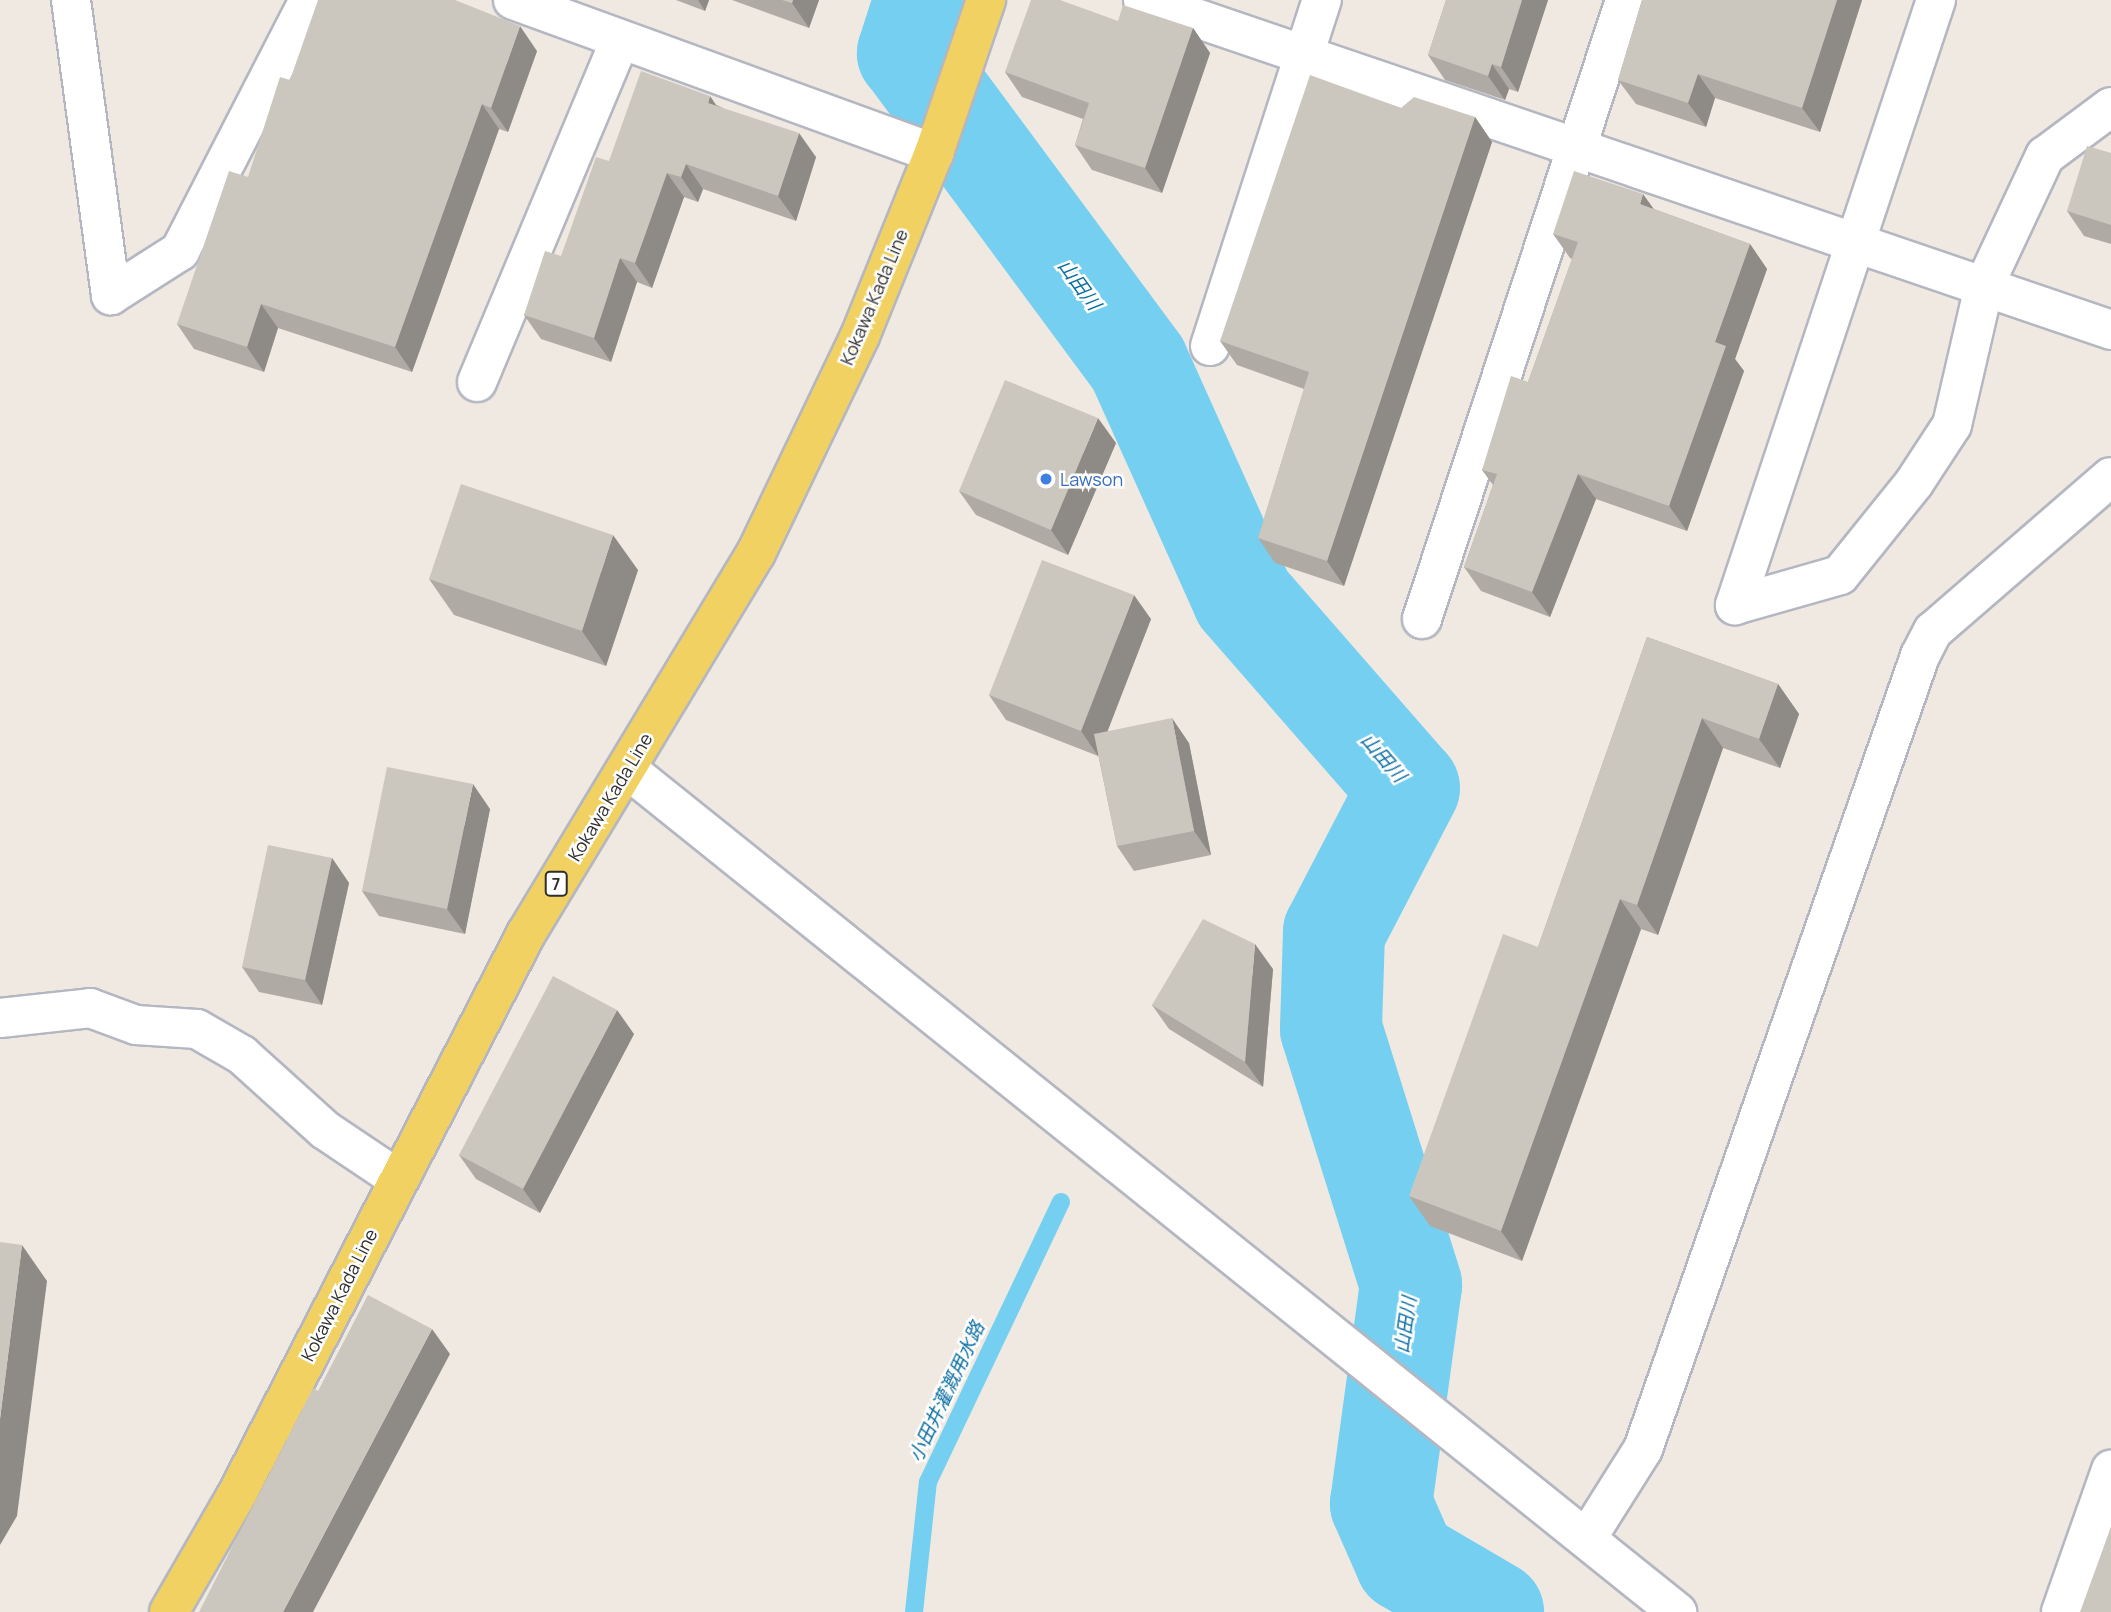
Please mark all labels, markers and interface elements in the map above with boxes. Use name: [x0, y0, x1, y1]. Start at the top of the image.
street label: Kokawa Kada Line: [836, 226, 912, 368]
water label: 山田川: [1053, 255, 1105, 315]
place label: Lawson: [1060, 468, 1123, 490]
marker: Lawson: [1038, 471, 1054, 487]
street label: Kokawa Kada Line: [563, 729, 657, 865]
water label: 山田川: [1356, 729, 1410, 787]
road number: 7: [544, 872, 568, 897]
street label: Kokawa Kada Line: [296, 1225, 382, 1365]
water label: 山田川: [1391, 1295, 1421, 1355]
water label: 小田井灌漑用水路: [905, 1318, 989, 1466]

